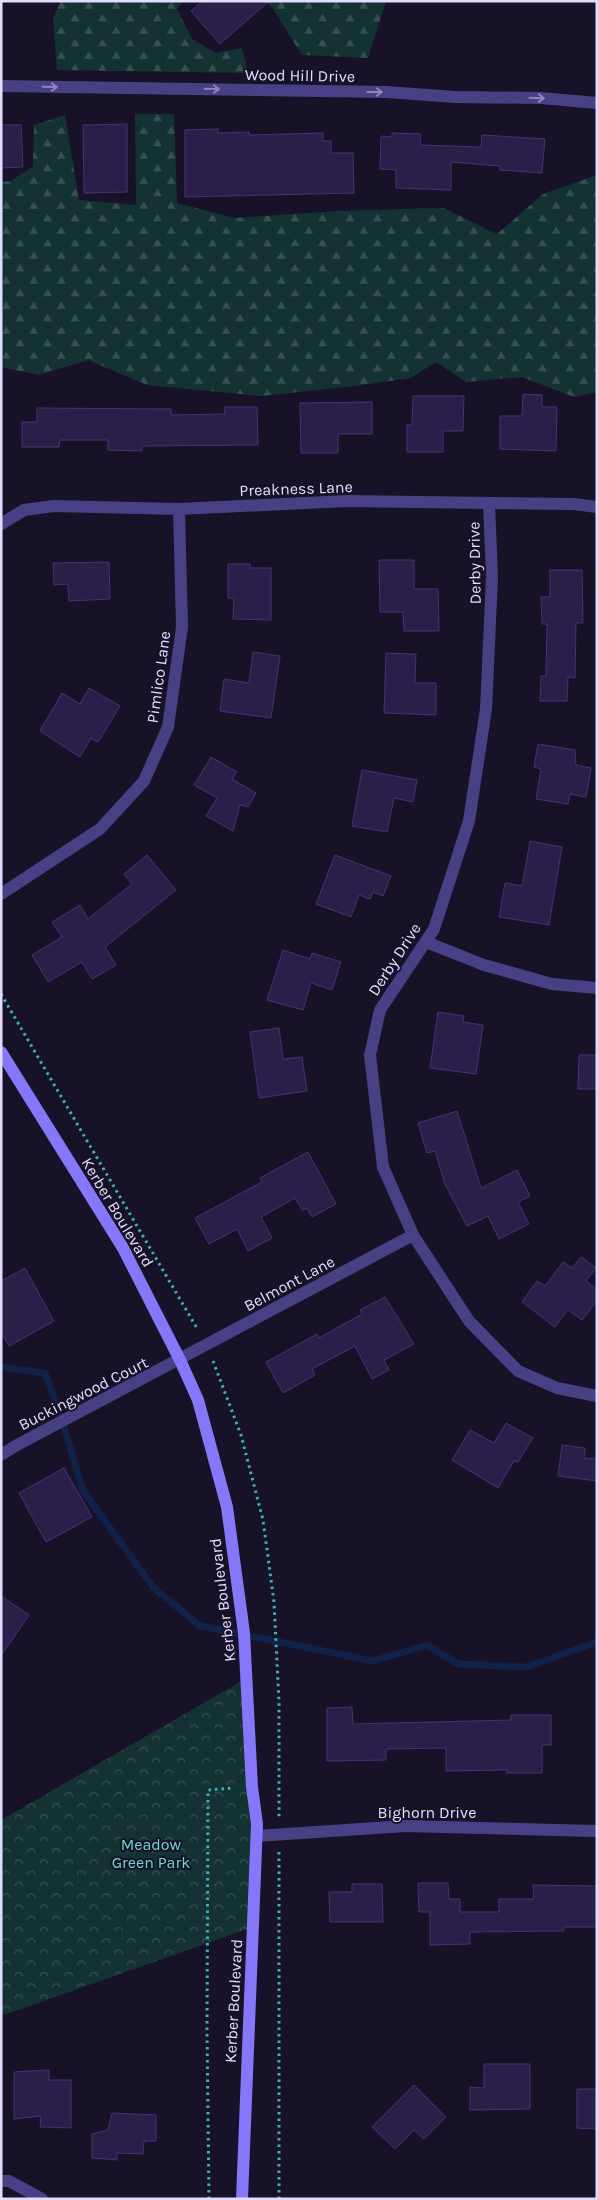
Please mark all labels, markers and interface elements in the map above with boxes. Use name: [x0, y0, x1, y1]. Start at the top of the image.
street label: Wood Hill Drive: [245, 65, 355, 86]
one-way arrow: [42, 82, 58, 92]
one-way arrow: [204, 84, 220, 93]
one-way arrow: [366, 87, 383, 97]
one-way arrow: [528, 93, 545, 103]
street label: Preakness Lane: [239, 477, 353, 500]
street label: Derby Drive: [464, 522, 485, 604]
street label: Pimlico Lane: [143, 630, 174, 724]
street label: Derby Drive: [364, 919, 425, 999]
street label: Kerber Boulevard: [77, 1154, 158, 1270]
street label: Belmont Lane: [241, 1252, 338, 1315]
street label: Buckingwood Court: [15, 1353, 151, 1434]
street label: Kerber Boulevard: [205, 1537, 239, 1663]
street label: Bighorn Drive: [378, 1803, 476, 1822]
park label: Meadow Green Park: [112, 1835, 190, 1872]
street label: Kerber Boulevard: [221, 1939, 246, 2064]

